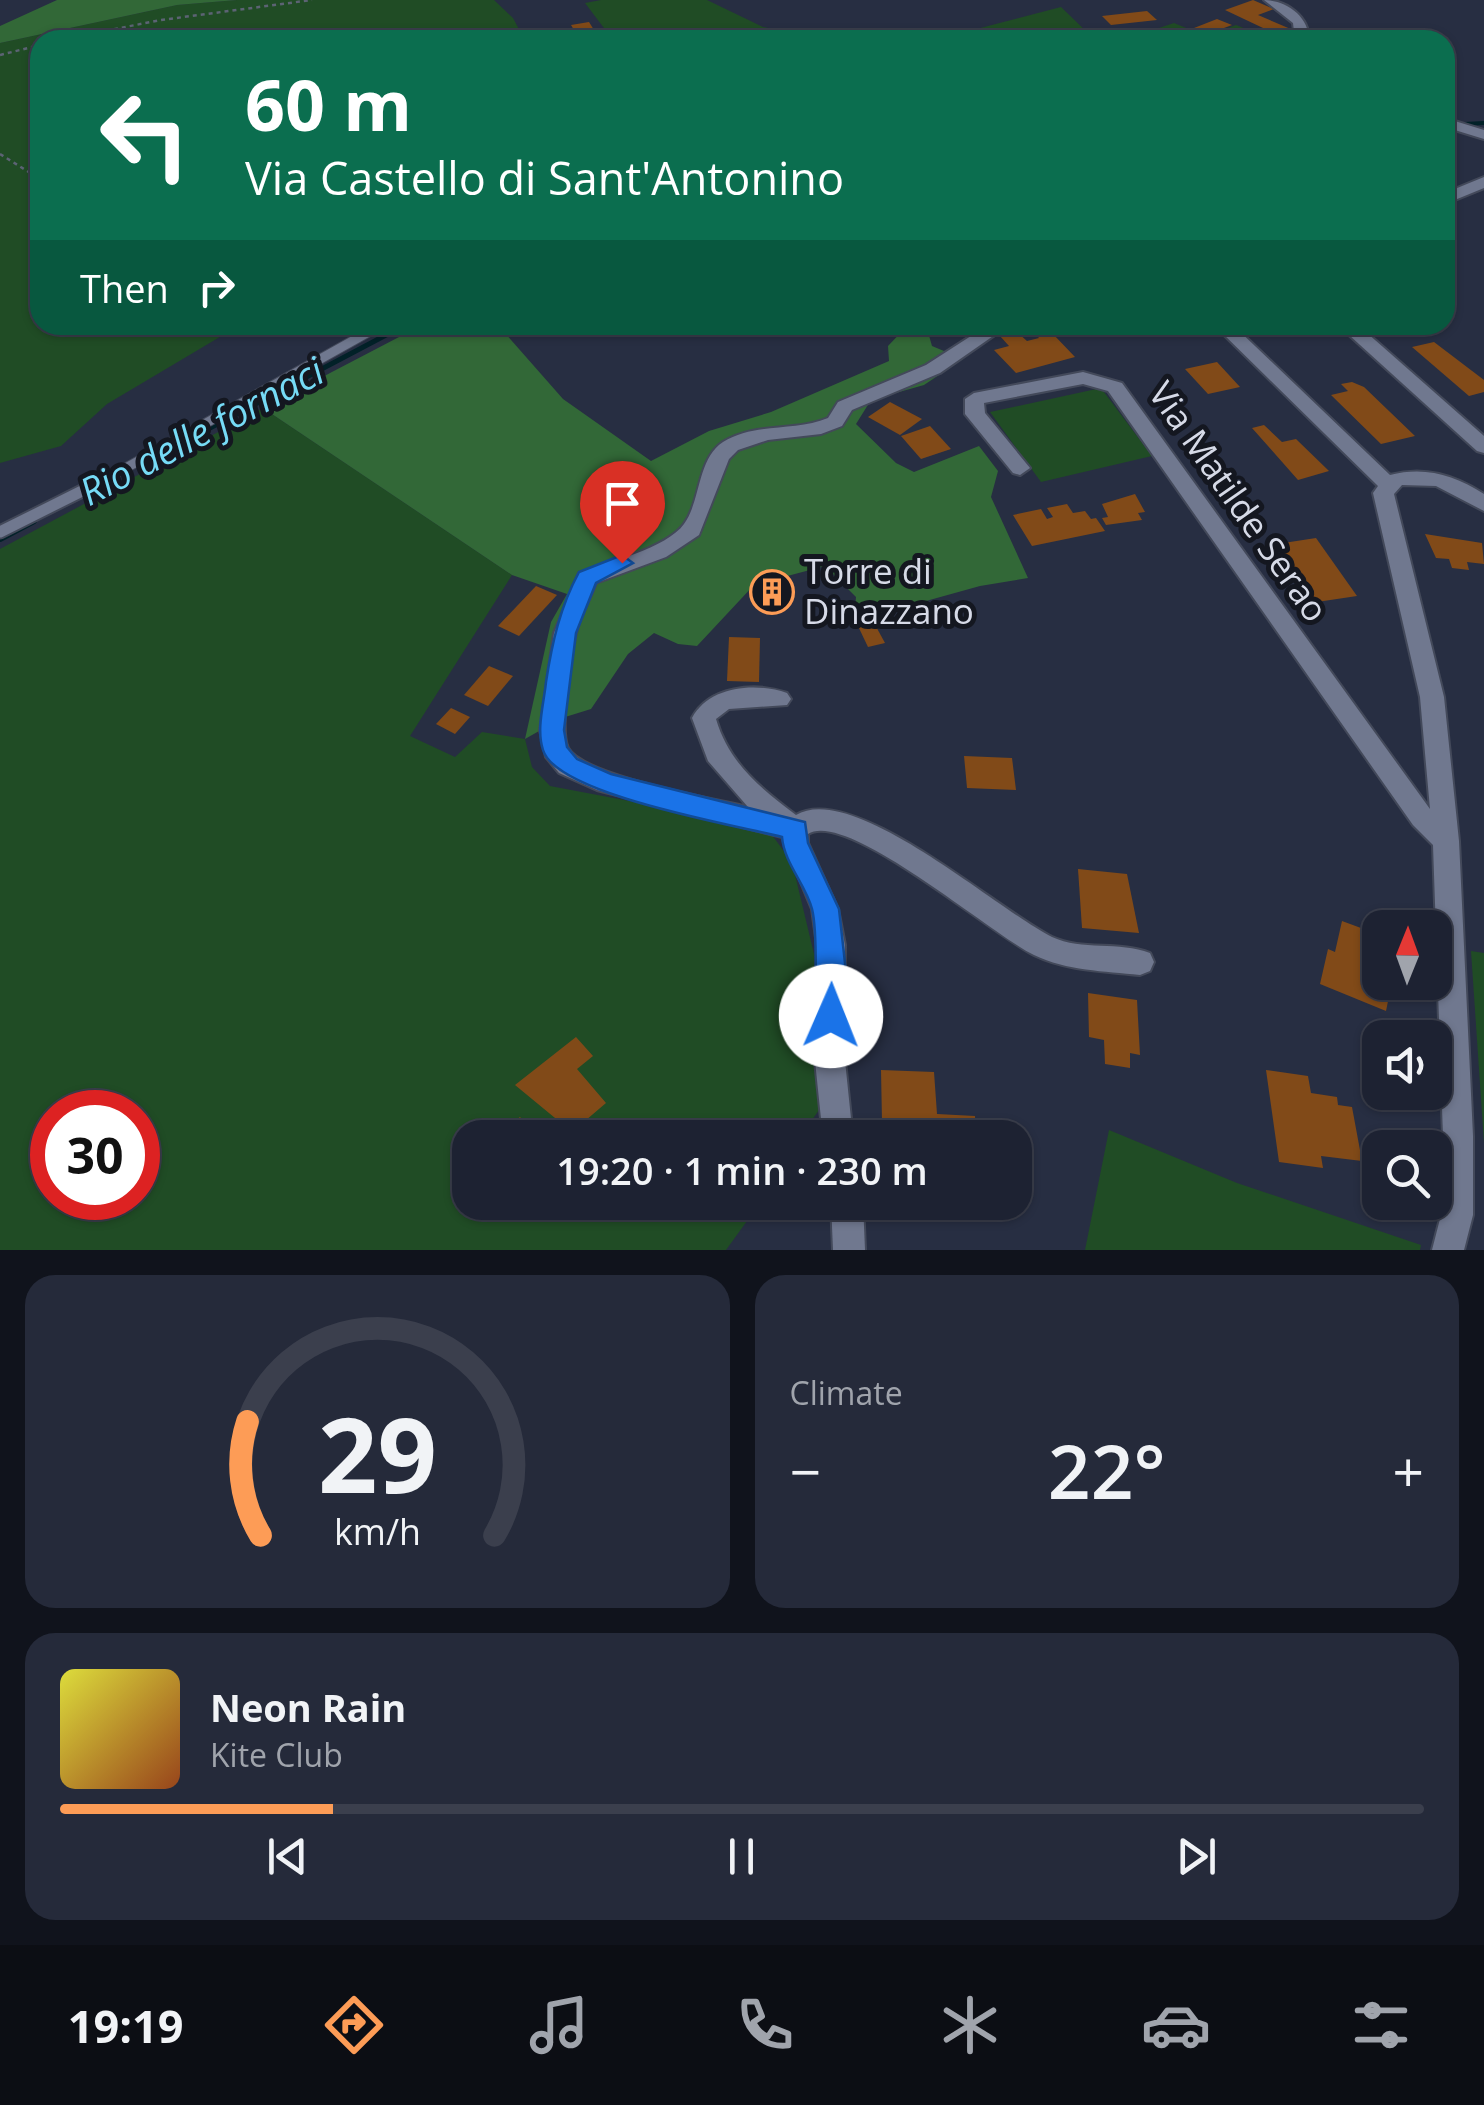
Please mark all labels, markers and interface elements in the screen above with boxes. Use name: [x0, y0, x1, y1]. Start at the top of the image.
text: 60 m: [245, 56, 412, 152]
icon: left: [80, 70, 210, 200]
text: Via Castello di Sant'Antonino: [245, 147, 844, 208]
icon: right: [189, 260, 244, 315]
text: Then: [80, 262, 169, 314]
water label: Rio delle fornaci: [70, 343, 334, 517]
street label: Via Matilde Serao: [1139, 372, 1340, 631]
pin: [580, 461, 665, 564]
icon: arrive: [595, 476, 650, 531]
place label: Torre di Dinazzano: [804, 547, 974, 634]
building icon: Torre di Dinazzano: [749, 569, 795, 615]
north arrow: [1362, 910, 1452, 1000]
map controls: [1362, 910, 1452, 1220]
position arrow: [779, 964, 883, 1068]
button: sound: [1362, 1020, 1452, 1110]
speed limit sign: 30: [30, 1090, 160, 1220]
button: search: [1362, 1130, 1452, 1220]
text: 19:20 · 1 min · 230 m: [556, 1144, 928, 1196]
text: Climate: [790, 1371, 903, 1414]
text: 29: [318, 1382, 437, 1523]
text: 22°: [1048, 1419, 1166, 1521]
text: −: [790, 1433, 821, 1508]
text: +: [1393, 1433, 1424, 1508]
text: km/h: [334, 1507, 421, 1555]
text: Neon Rain: [210, 1681, 406, 1733]
text: Kite Club: [210, 1733, 343, 1776]
icon: previous: [260, 1829, 315, 1884]
icon: pause: [714, 1829, 769, 1884]
icon: next: [1169, 1829, 1224, 1884]
icon: directions: [319, 1990, 389, 2060]
icon: music: [524, 1990, 594, 2060]
icon: phone: [730, 1990, 800, 2060]
icon: climate: [935, 1990, 1005, 2060]
icon: car: [1141, 1990, 1211, 2060]
icon: filters: [1346, 1990, 1416, 2060]
text: 19:19: [68, 1995, 183, 2056]

